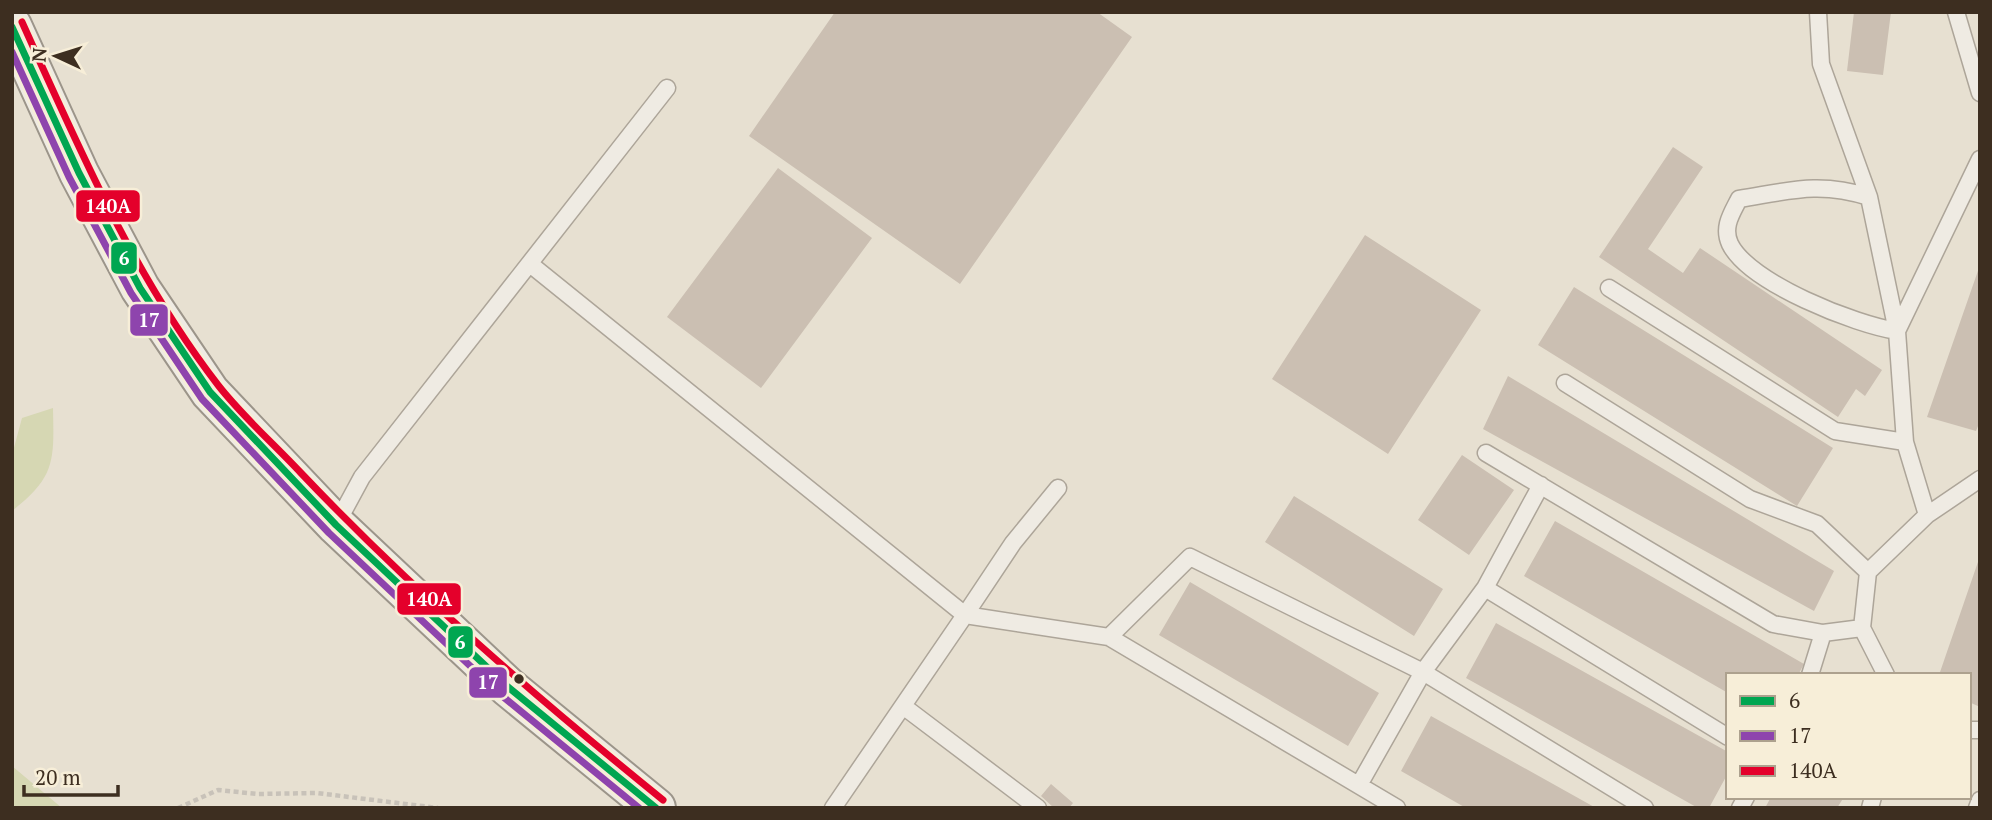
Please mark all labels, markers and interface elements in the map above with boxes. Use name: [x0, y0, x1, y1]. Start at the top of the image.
north arrow: [21, 21, 91, 91]
text: N: [26, 46, 52, 63]
line badge: 140А: [75, 189, 141, 223]
text: 140А: [85, 193, 131, 218]
line badge: 6: [110, 241, 138, 275]
text: 6: [119, 245, 130, 270]
line badge: 17: [129, 303, 169, 337]
text: 17: [138, 307, 160, 332]
line badge: 140А: [396, 582, 462, 616]
text: 140А: [406, 586, 452, 611]
line badge: 6: [447, 625, 474, 659]
text: 6: [455, 629, 466, 654]
line badge: 17: [468, 666, 508, 699]
text: 17: [477, 669, 499, 694]
unlabelled marker: [512, 672, 526, 686]
legend: [1726, 673, 1971, 799]
text: 6: [1789, 686, 1800, 714]
text: 17: [1789, 721, 1811, 749]
scale bar: [24, 754, 119, 798]
text: 140А: [1789, 756, 1838, 784]
text: 20 m: [35, 763, 81, 791]

